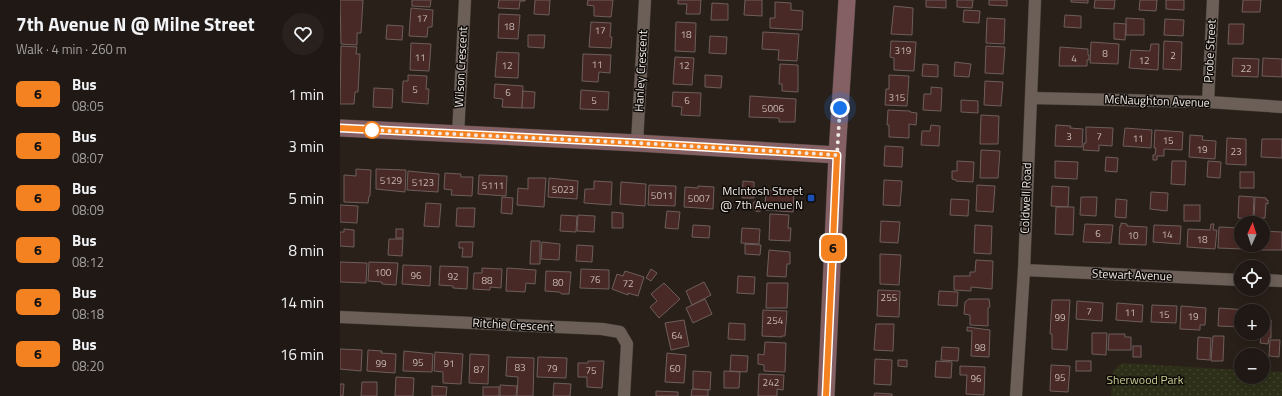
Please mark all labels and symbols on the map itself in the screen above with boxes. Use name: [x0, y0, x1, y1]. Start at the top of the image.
house number: 17: [416, 11, 428, 26]
street label: Probe Street: [1198, 18, 1221, 83]
house number: 18: [503, 19, 515, 34]
house number: 17: [594, 23, 606, 38]
street label: Wilson Crescent: [449, 25, 472, 108]
house number: 18: [680, 27, 692, 42]
street label: Hanley Crescent: [629, 29, 652, 112]
house number: 319: [895, 43, 912, 58]
house number: 8: [1102, 46, 1108, 61]
house number: 2: [1170, 48, 1176, 63]
house number: 11: [414, 50, 426, 65]
house number: 4: [1071, 51, 1077, 66]
house number: 12: [1138, 53, 1150, 68]
house number: 11: [591, 57, 603, 72]
house number: 12: [501, 58, 513, 73]
house number: 12: [678, 58, 690, 73]
house number: 22: [1240, 61, 1252, 76]
house number: 5: [412, 82, 418, 97]
house number: 6: [505, 85, 511, 100]
street label: McNaughton Avenue: [1104, 89, 1210, 112]
house number: 315: [889, 90, 906, 105]
house number: 5: [591, 93, 597, 108]
house number: 6: [684, 93, 690, 108]
your location: [830, 98, 850, 118]
house number: 5006: [762, 101, 785, 116]
unlabelled marker: [363, 121, 381, 139]
house number: 3: [1066, 129, 1072, 144]
house number: 7: [1096, 129, 1102, 144]
house number: 11: [1132, 131, 1144, 146]
house number: 15: [1162, 133, 1174, 148]
house number: 19: [1196, 142, 1208, 157]
house number: 23: [1230, 144, 1242, 159]
street label: Coldwell Road: [1015, 162, 1036, 234]
house number: 5129: [380, 173, 403, 188]
house number: 5123: [412, 175, 434, 190]
house number: 5111: [482, 178, 504, 193]
place label: McIntosh Street @ 7th Avenue N: [720, 181, 804, 214]
house number: 5023: [552, 182, 574, 197]
house number: 5011: [651, 188, 673, 203]
house number: 5007: [688, 191, 710, 206]
marker: McIntosh Street @ 7th Avenue N: [806, 193, 816, 203]
north arrow: [1234, 216, 1270, 252]
house number: 6: [1095, 226, 1101, 241]
house number: 14: [1161, 227, 1173, 242]
house number: 10: [1127, 228, 1139, 243]
house number: 18: [1196, 232, 1208, 247]
line badge: 6: [820, 235, 846, 261]
street label: Stewart Avenue: [1092, 264, 1172, 285]
house number: 100: [375, 265, 392, 280]
house number: 96: [410, 268, 422, 283]
house number: 92: [447, 269, 459, 284]
house number: 76: [589, 272, 601, 287]
house number: 88: [481, 273, 493, 288]
house number: 80: [552, 275, 564, 290]
house number: 72: [622, 276, 634, 291]
house number: 255: [881, 290, 898, 305]
house number: 7: [1086, 304, 1092, 319]
house number: 11: [1124, 305, 1136, 320]
house number: 15: [1158, 307, 1170, 322]
house number: 19: [1187, 309, 1199, 324]
house number: 99: [1054, 310, 1066, 325]
street label: Ritchie Crescent: [472, 313, 555, 336]
house number: 254: [767, 313, 784, 328]
house number: 64: [671, 328, 683, 343]
house number: 98: [974, 340, 986, 355]
house number: 95: [412, 355, 424, 370]
house number: 99: [375, 356, 387, 371]
house number: 91: [443, 356, 455, 371]
house number: 83: [514, 360, 526, 375]
house number: 79: [546, 361, 558, 376]
house number: 60: [669, 361, 681, 376]
house number: 87: [473, 362, 485, 377]
house number: 75: [585, 363, 597, 378]
house number: 95: [1054, 370, 1066, 385]
park label: Sherwood Park: [1107, 370, 1184, 389]
house number: 96: [970, 371, 982, 386]
house number: 242: [763, 375, 779, 390]

